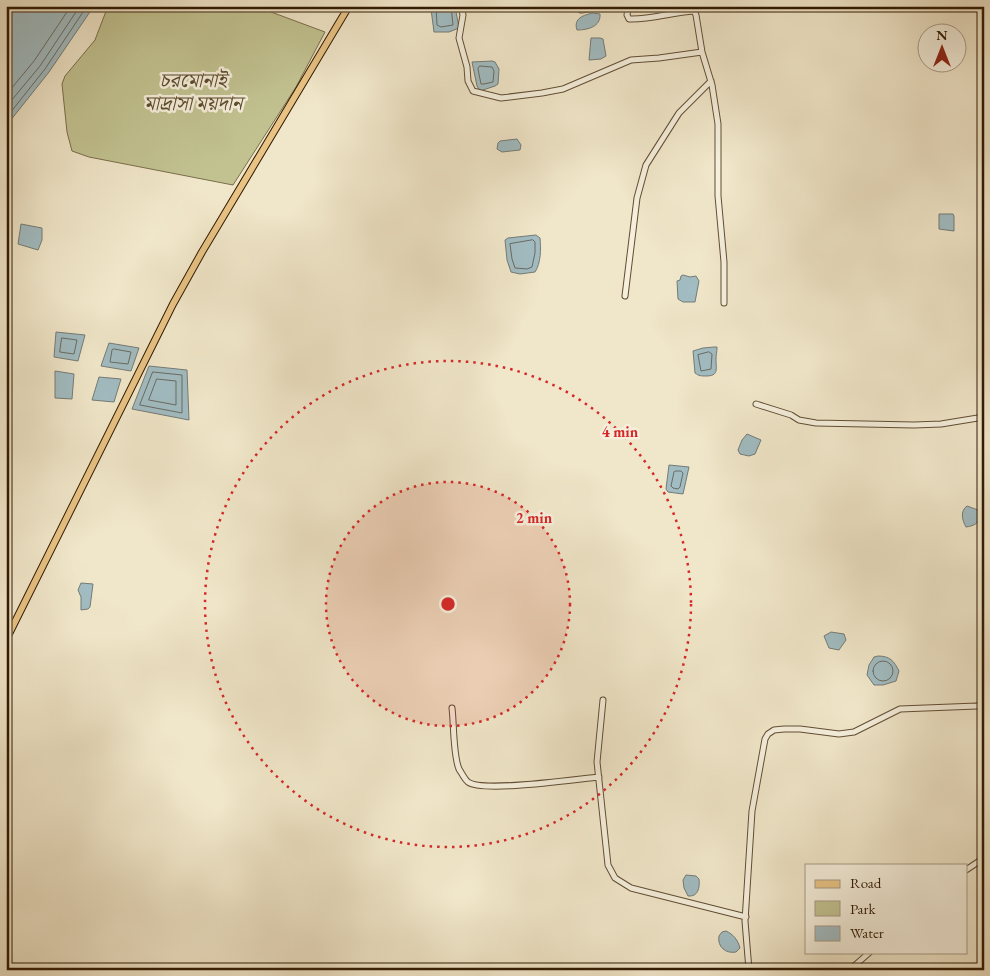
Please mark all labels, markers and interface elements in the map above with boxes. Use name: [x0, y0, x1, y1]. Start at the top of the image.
north arrow: [918, 22, 968, 72]
text: N: [936, 26, 948, 44]
park label: চরমোনাই মাদ্রাসা ময়দান: [144, 67, 246, 116]
text: 4 min: [602, 422, 639, 441]
text: 2 min: [516, 508, 553, 527]
centre of rings: [439, 595, 457, 613]
legend: [805, 864, 968, 954]
text: Road: [850, 873, 882, 892]
text: Park: [850, 899, 877, 918]
text: Water: [850, 923, 884, 942]

